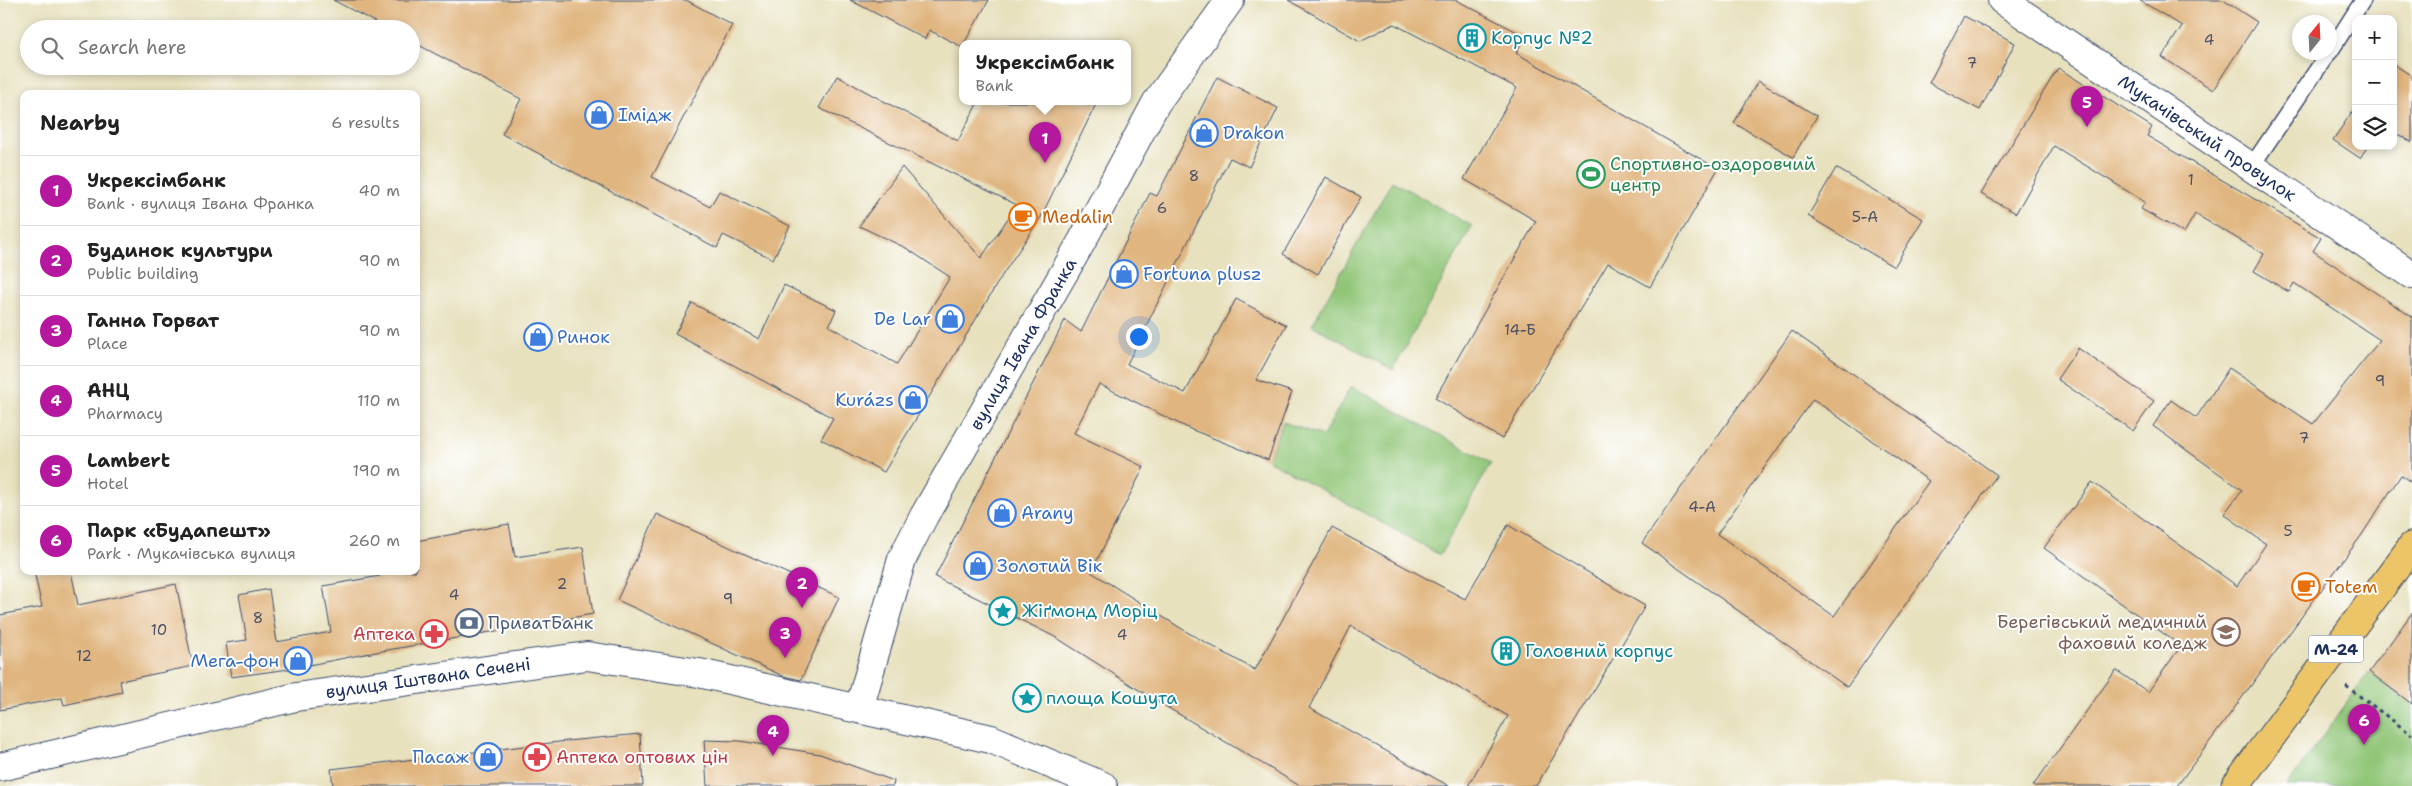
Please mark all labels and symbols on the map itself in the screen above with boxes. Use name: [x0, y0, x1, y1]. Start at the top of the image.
north arrow: [2292, 15, 2337, 60]
building icon: Корпус №2: [1457, 23, 1487, 53]
place label: Корпус №2: [1491, 26, 1593, 50]
house number: 4: [2204, 30, 2214, 50]
house number: 7: [1967, 53, 1977, 73]
street label: Мукачівський провулок: [2113, 69, 2301, 207]
pin: 5: [2071, 86, 2103, 127]
shop icon: Імідж: [584, 100, 614, 130]
place label: Імідж: [618, 103, 672, 127]
shop icon: Drakon: [1189, 118, 1219, 148]
place label: Drakon: [1223, 121, 1285, 145]
pin: 1: [1029, 122, 1061, 163]
place label: Спортивно-оздоровчий центр: [1610, 152, 1816, 197]
sports icon: Спортивно-оздоровчий центр: [1576, 159, 1606, 189]
house number: 8: [1189, 166, 1199, 186]
house number: 1: [2188, 170, 2194, 190]
house number: 6: [1157, 198, 1167, 218]
cafe icon: Medalin: [1008, 202, 1038, 232]
place label: Medalin: [1042, 205, 1113, 229]
house number: 5-А: [1852, 207, 1878, 227]
street label: вулиця Івана Франка: [964, 254, 1082, 434]
shop icon: Fortuna plusz: [1109, 259, 1139, 289]
place label: Fortuna plusz: [1143, 262, 1262, 286]
shop icon: De Lar: [935, 304, 965, 334]
place label: De Lar: [874, 307, 931, 331]
house number: 14-Б: [1504, 320, 1536, 340]
shop icon: Ринок: [523, 322, 553, 352]
your location: [1126, 324, 1152, 350]
place label: Ринок: [557, 325, 610, 349]
house number: 9: [2375, 371, 2385, 391]
shop icon: Kurázs: [898, 385, 928, 415]
place label: Kurázs: [835, 388, 894, 412]
house number: 7: [2299, 428, 2309, 448]
house number: 4-А: [1688, 497, 1716, 517]
shop icon: Arany: [987, 498, 1017, 528]
place label: Arany: [1021, 501, 1074, 525]
house number: 5: [2283, 521, 2293, 541]
shop icon: Золотий Вік: [963, 551, 993, 581]
place label: Золотий Вік: [997, 554, 1103, 578]
pin: 2: [786, 567, 818, 608]
cafe icon: Totem: [2291, 572, 2321, 602]
house number: 2: [557, 574, 567, 594]
place label: Totem: [2325, 575, 2378, 599]
house number: 4: [449, 585, 459, 605]
house number: 9: [723, 589, 733, 609]
place icon: Жіґмонд Моріц: [988, 596, 1018, 626]
place label: Жіґмонд Моріц: [1022, 599, 1158, 623]
house number: 8: [253, 608, 263, 628]
bank icon: ПриватБанк: [454, 608, 484, 638]
place label: Берегівський медичний фаховий коледж: [1997, 610, 2208, 655]
place label: ПриватБанк: [488, 611, 594, 635]
pin: 3: [769, 617, 801, 658]
school or university icon: Берегівський медичний фаховий коледж: [2211, 617, 2241, 647]
pharmacy icon: Аптека: [419, 619, 449, 649]
house number: 10: [151, 620, 167, 640]
place label: Аптека: [353, 622, 415, 646]
house number: 4: [1117, 625, 1127, 645]
building icon: Головний корпус: [1491, 636, 1521, 666]
road number: М-24: [2308, 636, 2364, 662]
place label: Головний корпус: [1525, 639, 1673, 663]
house number: 12: [76, 646, 92, 666]
shop icon: Мега-фон: [283, 646, 313, 676]
place label: Мега-фон: [190, 649, 279, 673]
street label: вулиця Іштвана Сечені: [324, 652, 532, 704]
place icon: площа Кошута: [1012, 683, 1042, 713]
place label: площа Кошута: [1046, 686, 1178, 710]
pin: 6: [2348, 704, 2380, 745]
pin: 4: [757, 715, 789, 756]
shop icon: Пасаж: [473, 742, 503, 772]
pharmacy icon: Аптека оптових цін: [522, 742, 552, 772]
place label: Пасаж: [412, 745, 470, 769]
place label: Аптека оптових цін: [556, 745, 728, 769]

